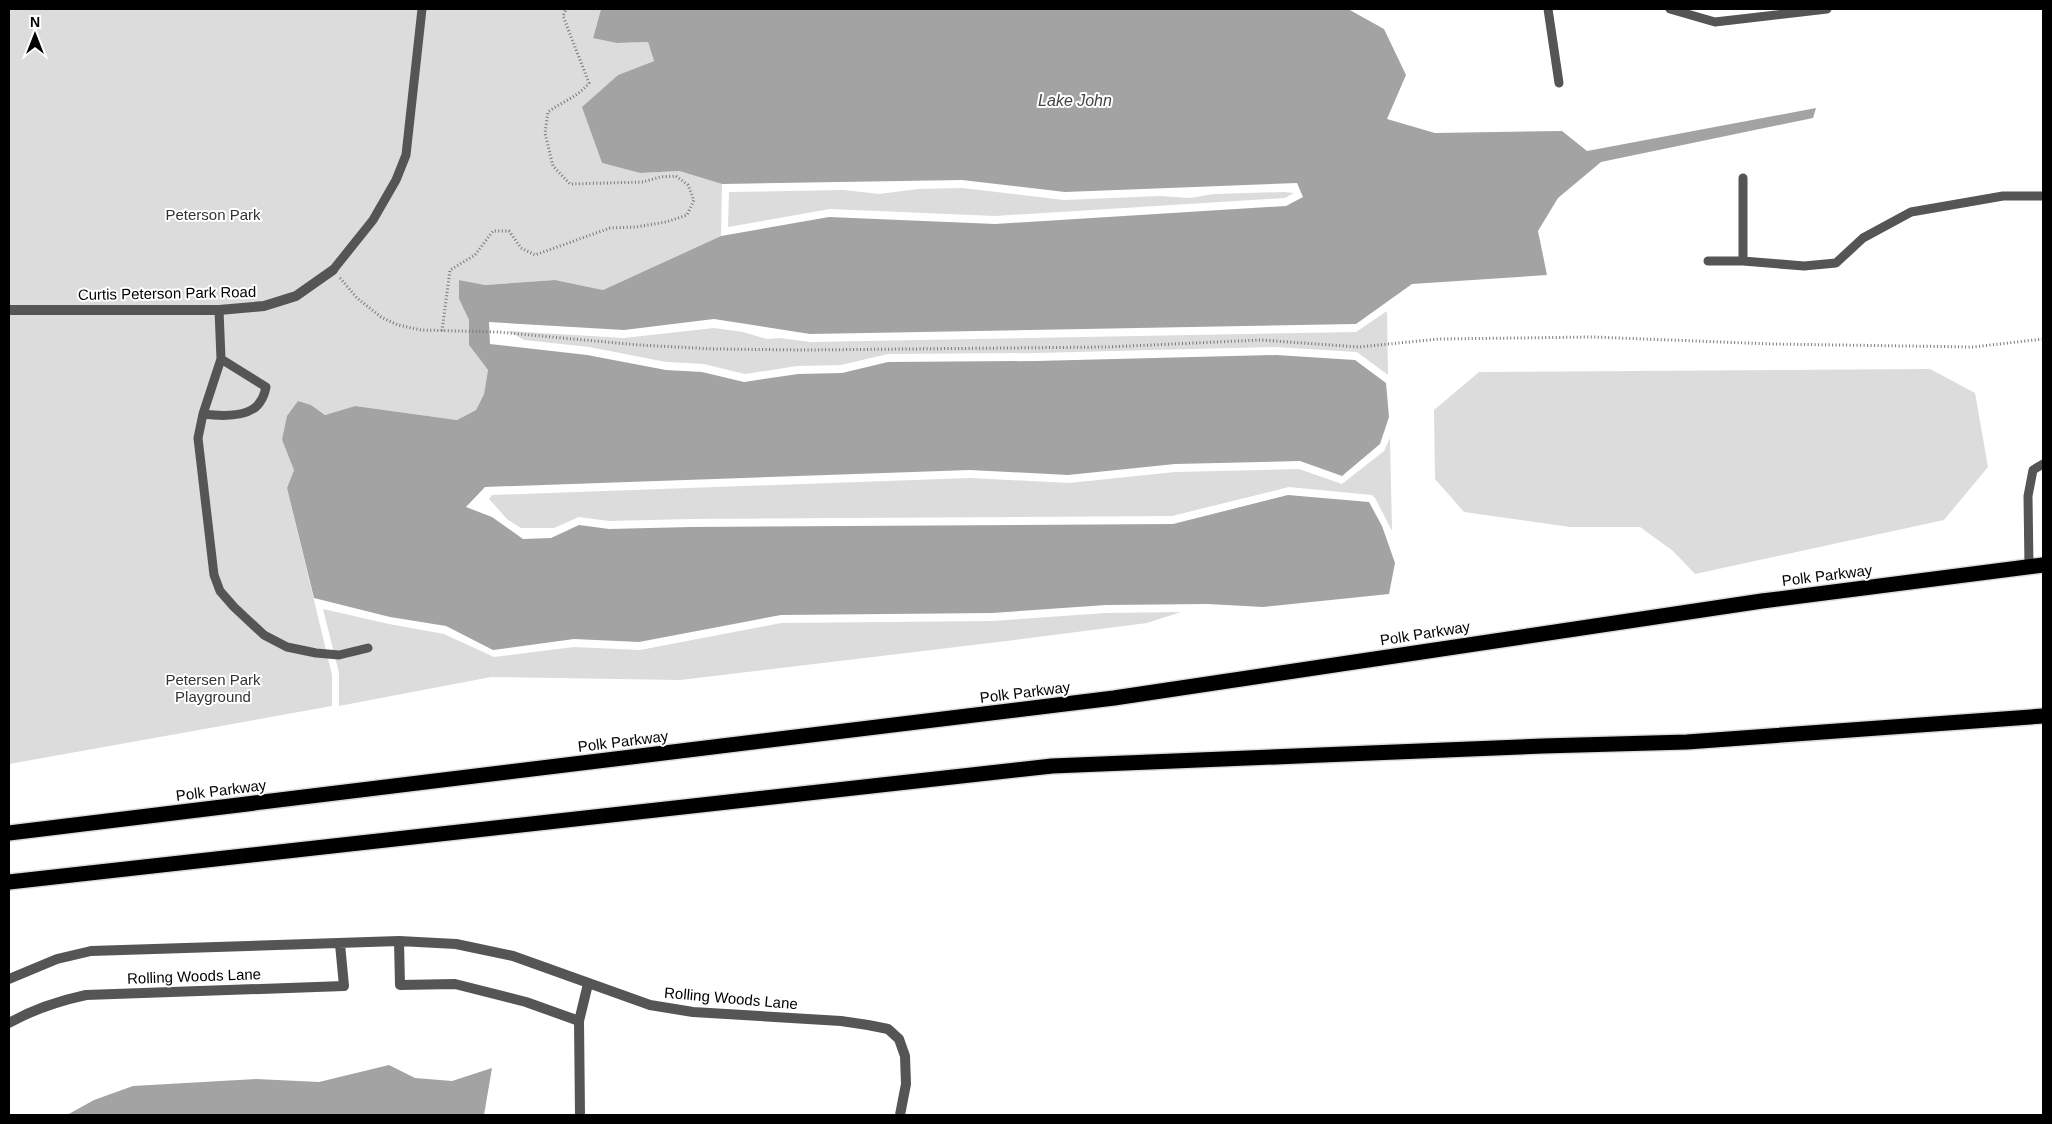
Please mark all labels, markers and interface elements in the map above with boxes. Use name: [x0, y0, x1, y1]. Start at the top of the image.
north arrow: [10, 10, 60, 60]
text: N: [30, 14, 40, 30]
water label: Lake John: [1038, 92, 1112, 109]
park label: Peterson Park: [165, 206, 261, 223]
street label: Curtis Peterson Park Road: [78, 283, 256, 303]
street label: Polk Parkway: [1781, 561, 1874, 589]
street label: Polk Parkway: [1379, 617, 1472, 649]
park label: Petersen Park Playground: [165, 671, 261, 705]
street label: Polk Parkway: [979, 678, 1072, 706]
street label: Polk Parkway: [577, 727, 670, 755]
street label: Polk Parkway: [175, 776, 268, 804]
street label: Rolling Woods Lane: [127, 965, 261, 987]
street label: Rolling Woods Lane: [664, 984, 798, 1012]

